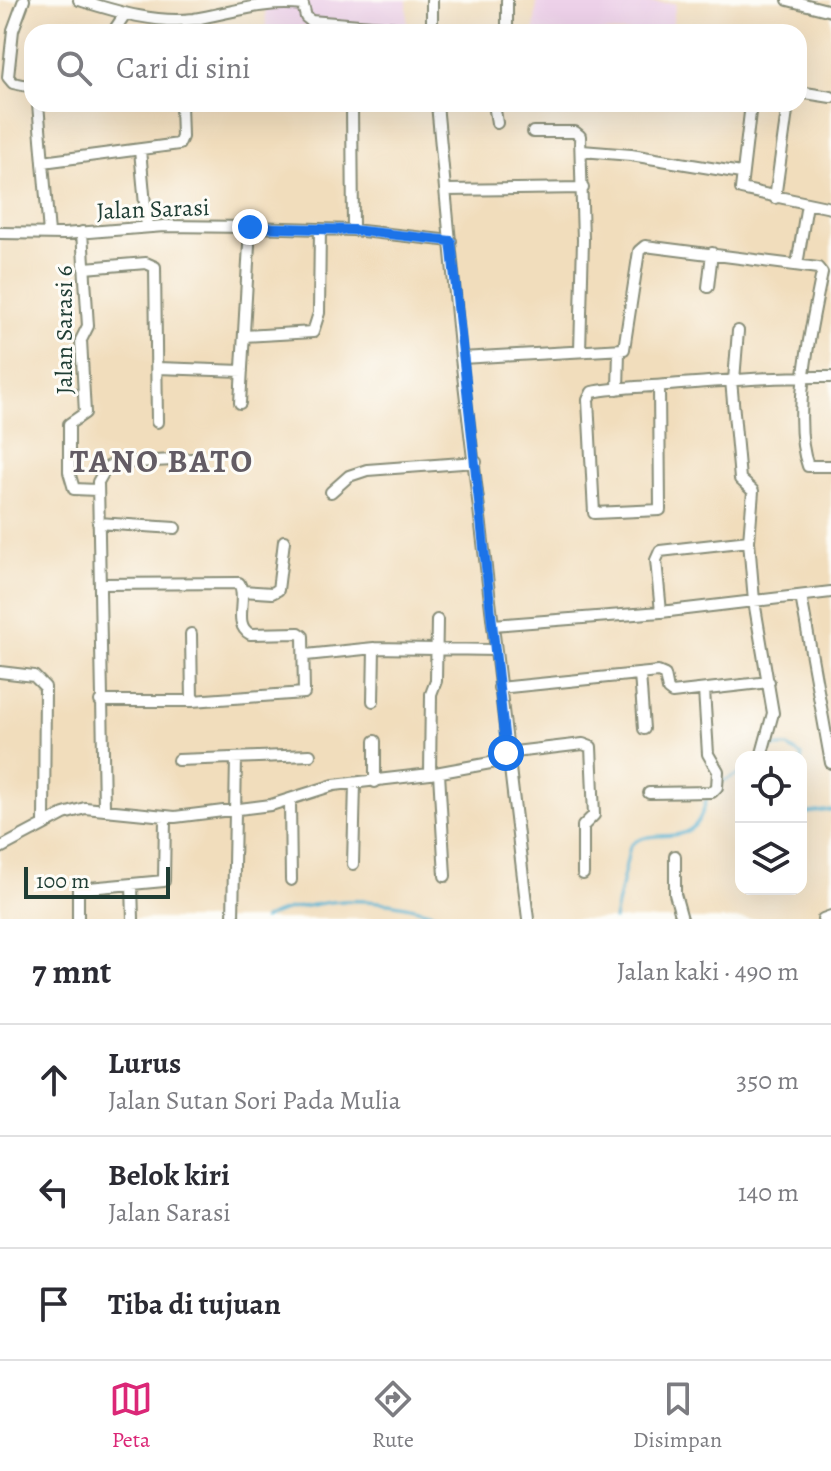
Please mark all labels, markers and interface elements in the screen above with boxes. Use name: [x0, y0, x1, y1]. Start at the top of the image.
search box: [24, 24, 807, 112]
icon: search: [52, 46, 96, 90]
text: Cari di sini: [116, 48, 251, 88]
street label: Jalan Sarasi: [96, 191, 210, 227]
route end: [232, 209, 268, 245]
street label: Jalan Sarasi 6: [48, 265, 80, 395]
district label: TANO BATO: [70, 439, 254, 483]
route start: [488, 735, 524, 771]
map controls: [735, 751, 807, 895]
button: locate: [735, 751, 807, 823]
button: layers: [735, 823, 807, 895]
scale bar: [24, 863, 170, 899]
text: 100 m: [36, 866, 90, 896]
text: 7 mnt: [32, 948, 111, 995]
text: Jalan kaki · 490 m: [617, 954, 799, 989]
text: Lurus: [108, 1043, 181, 1083]
icon: ahead: [32, 1058, 76, 1102]
text: 350 m: [736, 1063, 799, 1098]
text: Jalan Sutan Sori Pada Mulia: [108, 1083, 401, 1118]
text: Belok kiri: [108, 1155, 230, 1195]
icon: left: [32, 1170, 76, 1214]
text: 140 m: [738, 1175, 799, 1210]
text: Jalan Sarasi: [108, 1195, 231, 1230]
icon: arrive: [32, 1282, 76, 1326]
text: Tiba di tujuan: [108, 1284, 281, 1324]
tab: Peta: [109, 1377, 153, 1455]
tab: Rute: [371, 1377, 415, 1455]
tab: Disimpan: [633, 1377, 722, 1455]

